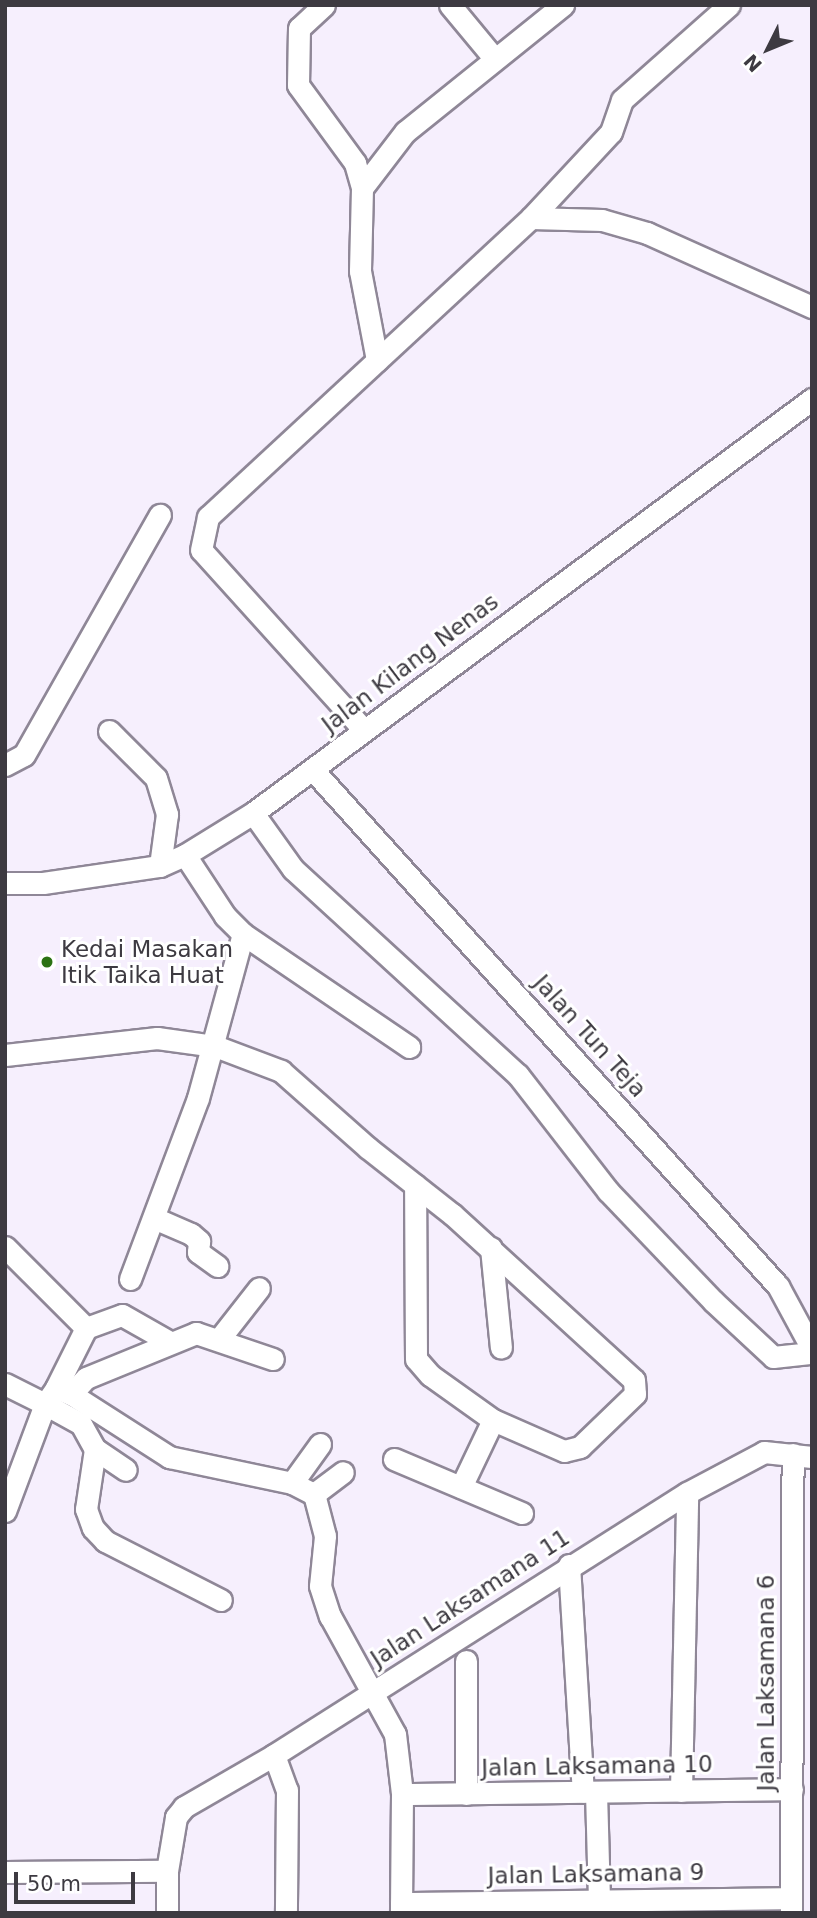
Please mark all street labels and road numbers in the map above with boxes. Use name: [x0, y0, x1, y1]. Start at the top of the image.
street label: Jalan Kilang Nenas: [316, 588, 504, 738]
street label: Jalan Tun Teja: [528, 969, 652, 1103]
street label: Jalan Laksamana 11: [365, 1523, 575, 1673]
street label: Jalan Laksamana 6: [752, 1575, 780, 1791]
street label: Jalan Laksamana 10: [481, 1750, 713, 1782]
street label: Jalan Laksamana 9: [487, 1858, 705, 1890]

